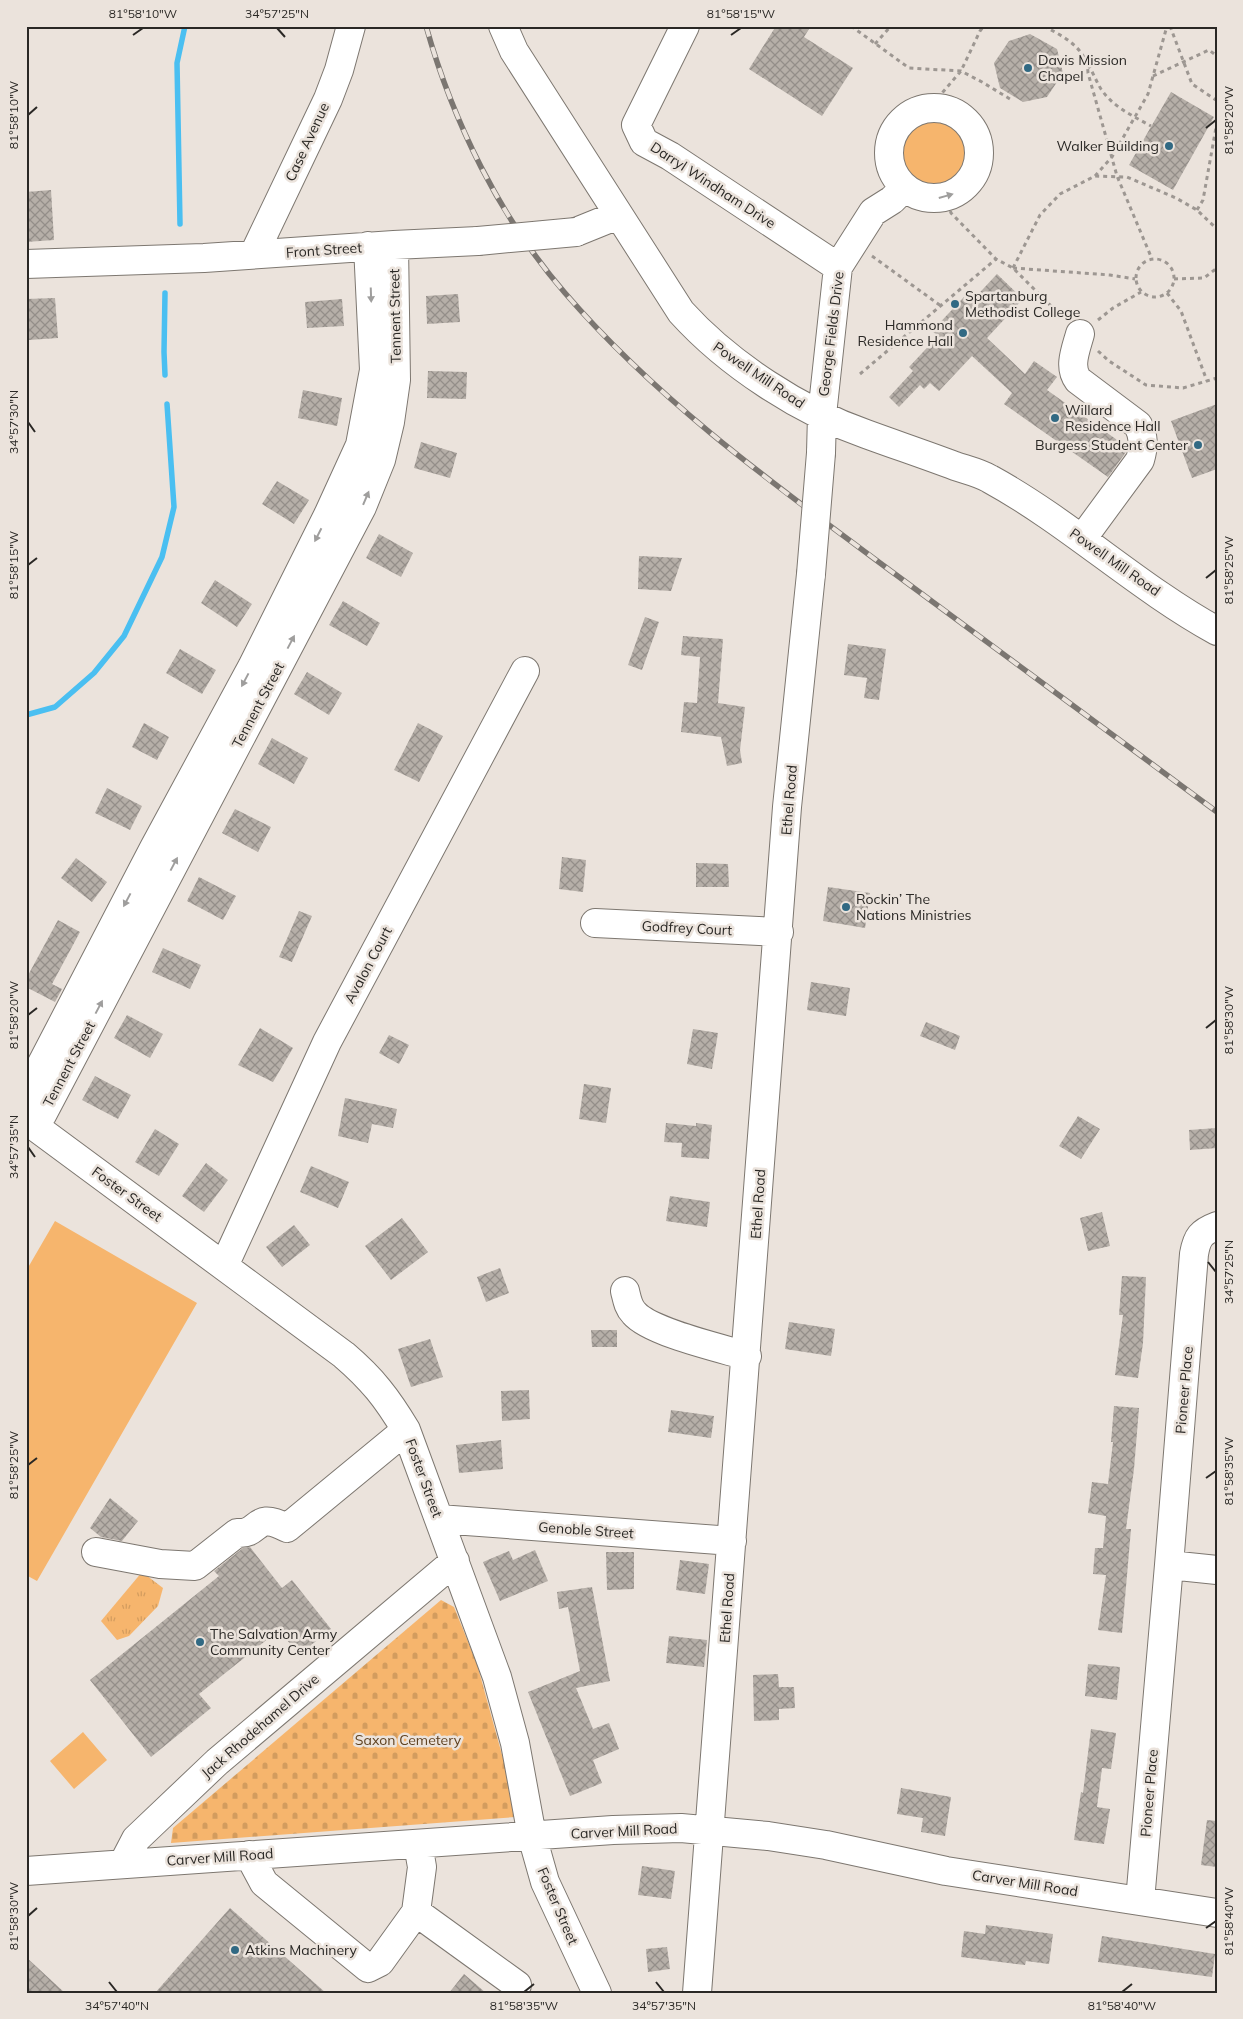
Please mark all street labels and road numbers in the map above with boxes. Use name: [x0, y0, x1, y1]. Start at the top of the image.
street label: Case Avenue: [281, 100, 333, 184]
street label: Darryl Windham Drive: [647, 138, 779, 232]
street label: Front Street: [285, 238, 363, 262]
street label: Tennent Street: [385, 269, 405, 363]
street label: George Fields Drive: [814, 271, 848, 397]
street label: Powell Mill Road: [710, 338, 808, 412]
street label: Powell Mill Road: [1066, 524, 1164, 600]
street label: Tennent Street: [228, 659, 288, 751]
street label: Ethel Road: [777, 764, 801, 836]
street label: Godfrey Court: [641, 917, 733, 939]
street label: Avalon Court: [340, 923, 396, 1006]
street label: Tennent Street: [39, 1018, 99, 1110]
street label: Foster Street: [88, 1163, 166, 1226]
street label: Ethel Road: [747, 1168, 769, 1240]
street label: Pioneer Place: [1171, 1345, 1197, 1435]
street label: Foster Street: [401, 1436, 447, 1520]
street label: Genoble Street: [538, 1518, 634, 1542]
street label: Ethel Road: [716, 1572, 738, 1644]
street label: Jack Rhodehamel Drive: [197, 1670, 323, 1782]
street label: Pioneer Place: [1136, 1748, 1162, 1838]
street label: Carver Mill Road: [570, 1819, 678, 1843]
street label: Carver Mill Road: [166, 1844, 274, 1870]
street label: Foster Street: [534, 1865, 582, 1948]
street label: Carver Mill Road: [971, 1866, 1079, 1900]

